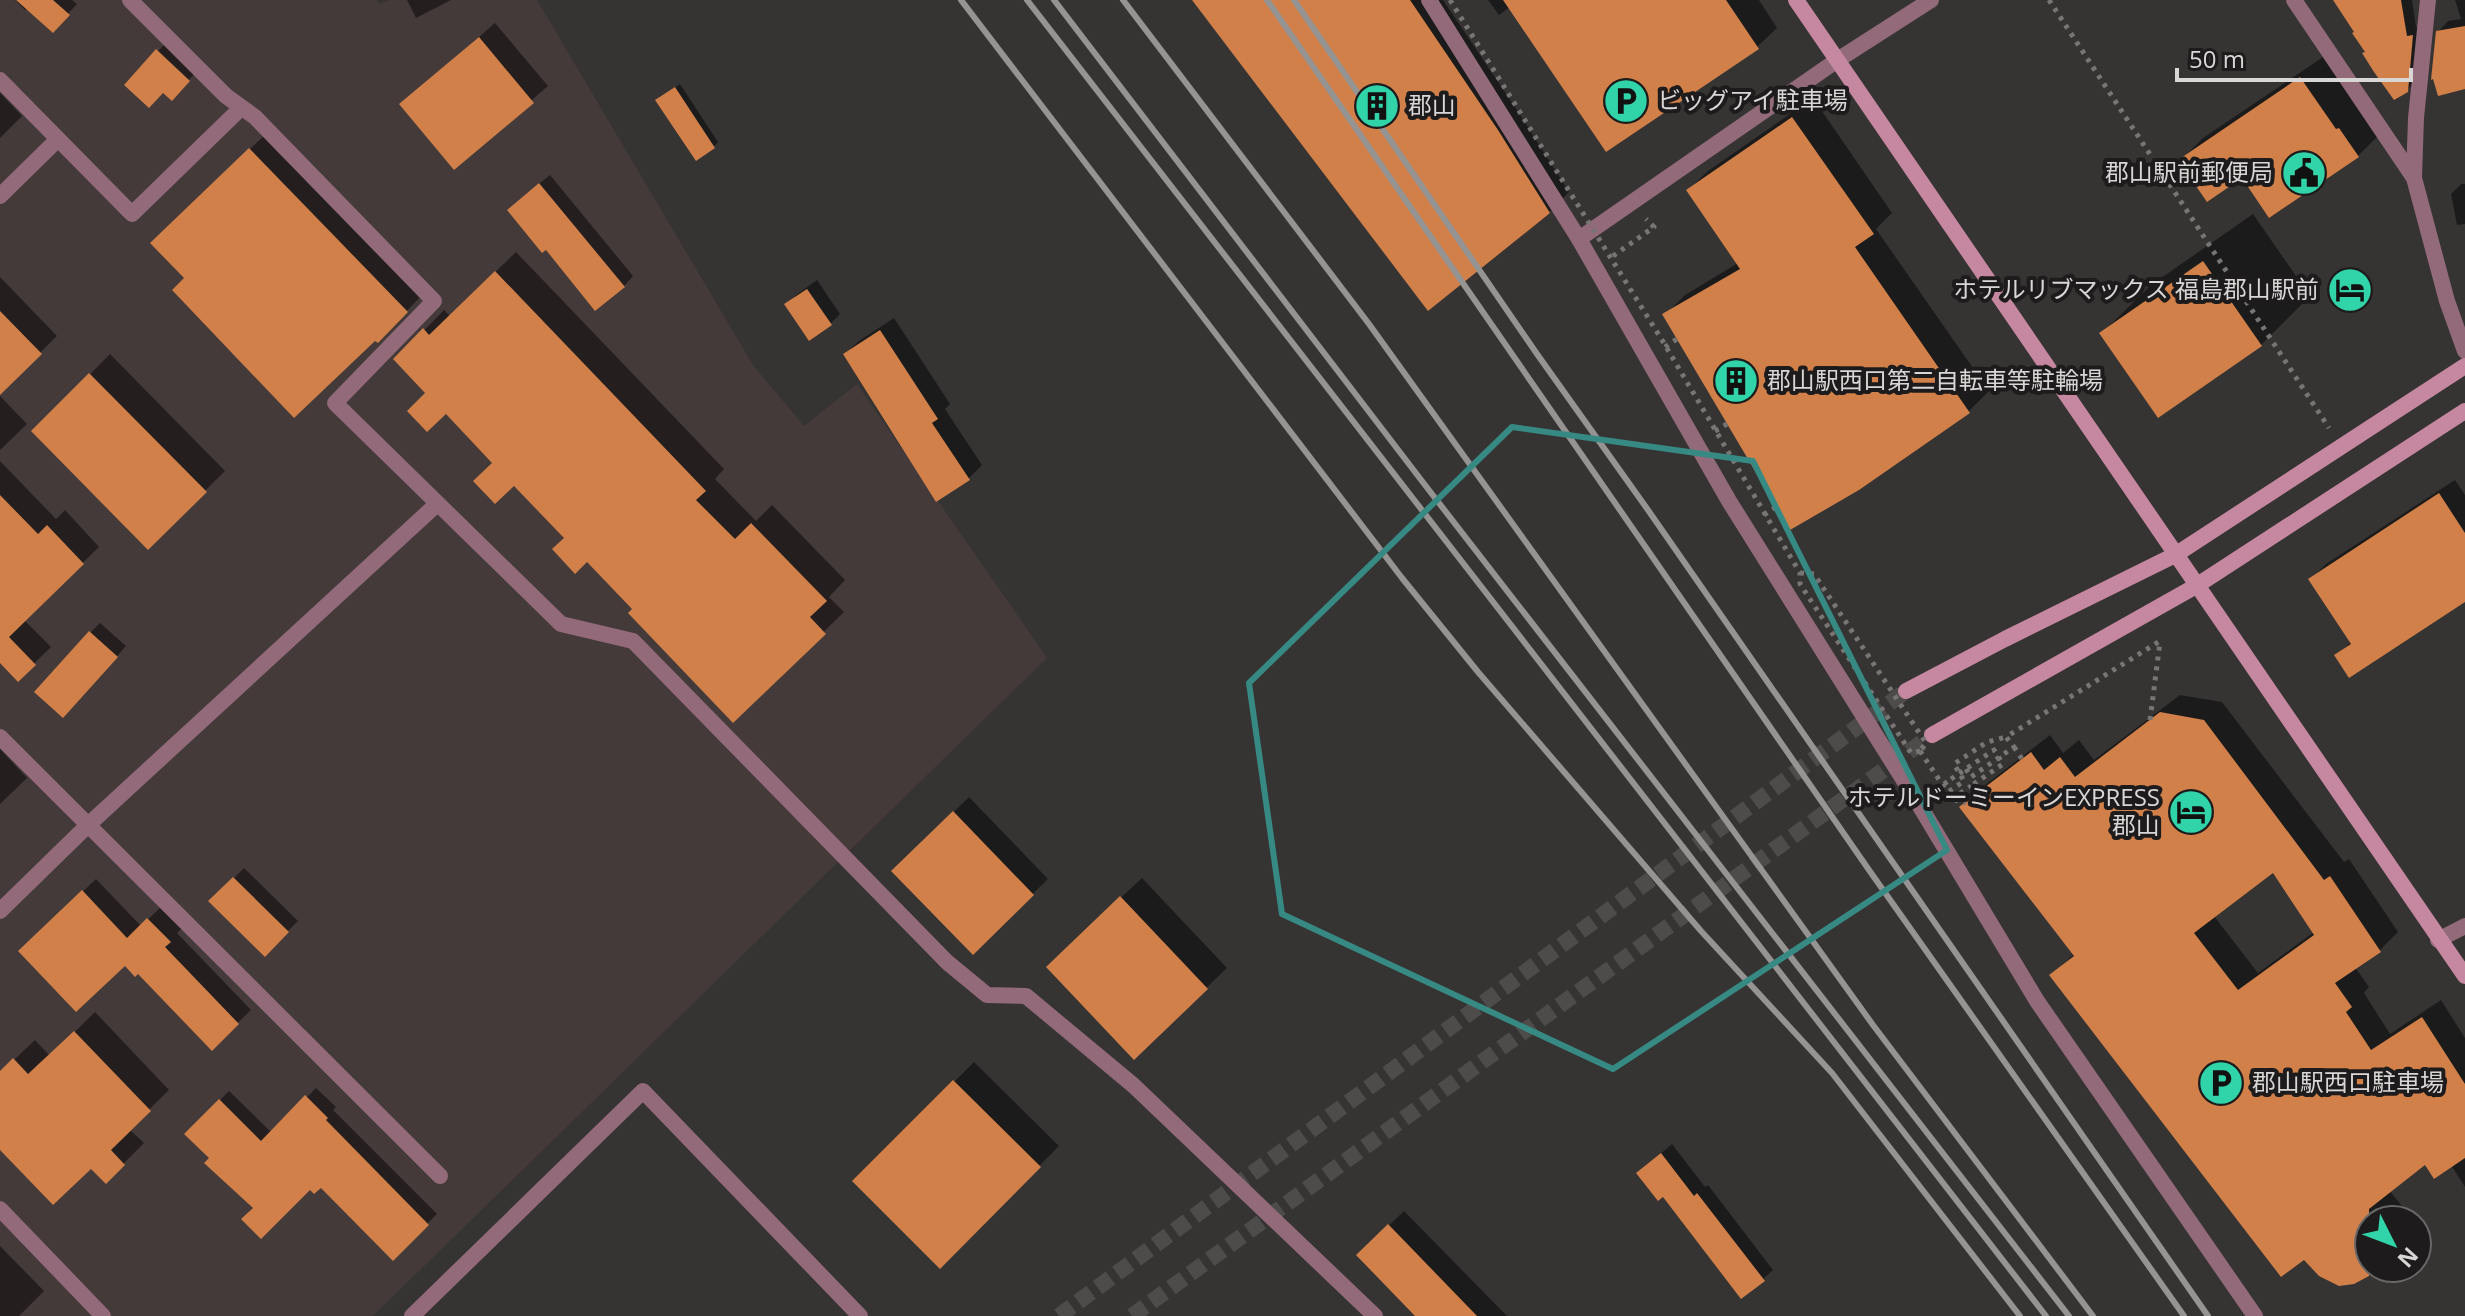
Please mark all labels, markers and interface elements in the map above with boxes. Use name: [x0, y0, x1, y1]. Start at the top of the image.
scale bar: [2177, 32, 2411, 82]
text: 50 m: [2189, 42, 2245, 75]
parking icon: ビッグアイ駐車場: [1602, 77, 1650, 125]
building icon: 郡山: [1353, 82, 1401, 130]
place label: ビッグアイ駐車場: [1657, 83, 1848, 116]
place label: 郡山: [1408, 88, 1456, 121]
public building icon: 郡山駅前郵便局: [2280, 149, 2328, 197]
place label: 郡山駅前郵便局: [2105, 155, 2273, 188]
hotel icon: ホテルリブマックス 福島郡山駅前: [2326, 266, 2374, 314]
place label: ホテルリブマックス 福島郡山駅前: [1953, 272, 2319, 305]
building icon: 郡山駅西口第二自転車等駐輪場: [1712, 357, 1760, 405]
place label: 郡山駅西口第二自転車等駐輪場: [1767, 363, 2103, 396]
place label: ホテルドーミーインEXPRESS 郡山: [1848, 780, 2160, 841]
hotel icon: ホテルドーミーインEXPRESS 郡山: [2167, 788, 2215, 836]
parking icon: 郡山駅西口駐車場: [2197, 1059, 2245, 1107]
place label: 郡山駅西口駐車場: [2252, 1065, 2444, 1098]
north arrow: [2353, 1204, 2433, 1284]
text: N: [2391, 1241, 2426, 1275]

